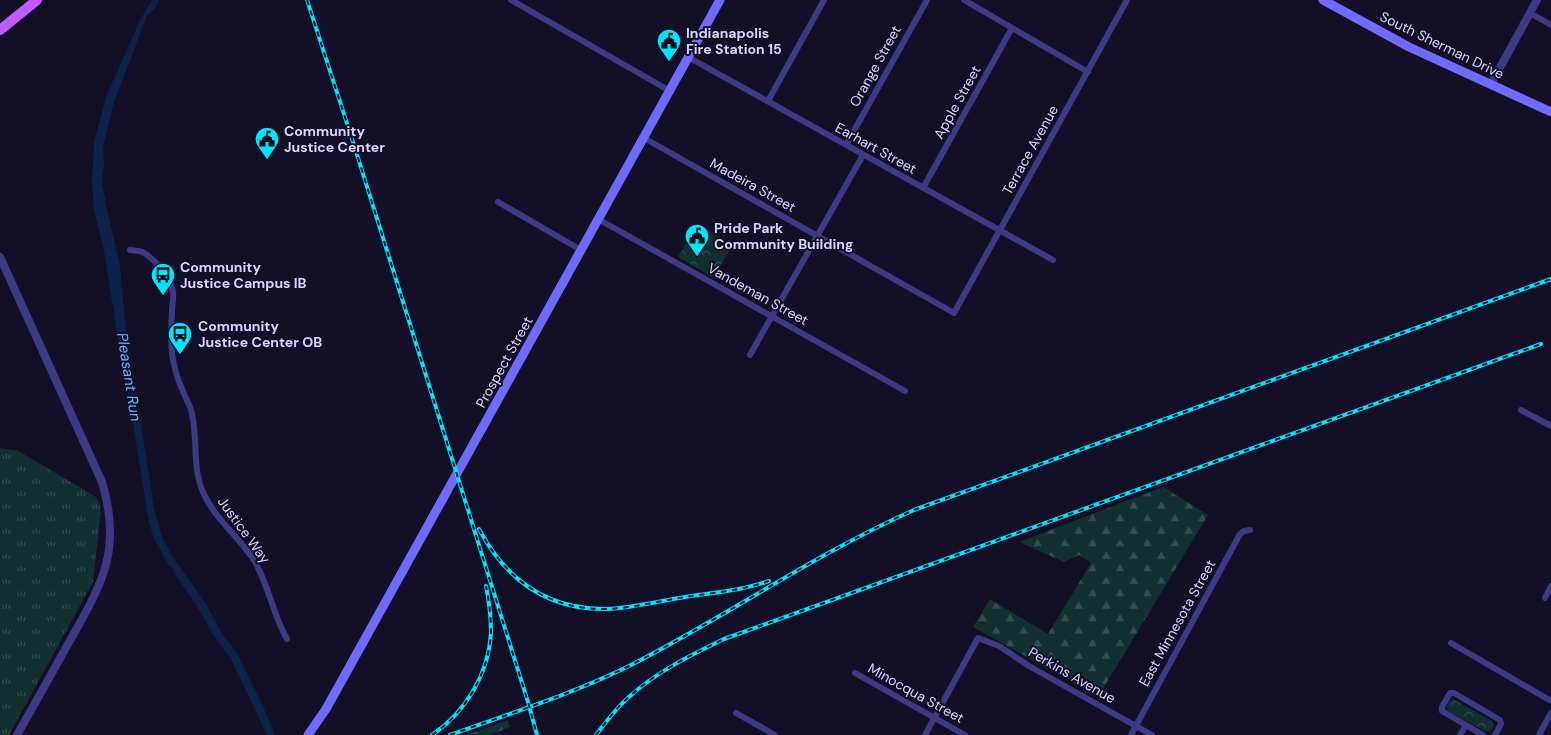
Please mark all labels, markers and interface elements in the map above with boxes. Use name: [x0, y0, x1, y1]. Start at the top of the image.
street label: South Sherman Drive: [1377, 7, 1507, 83]
street label: Orange Street: [845, 22, 905, 110]
place label: Indianapolis Fire Station 15: [686, 24, 782, 58]
public building icon: Indianapolis Fire Station 15: [656, 28, 682, 62]
street label: Apple Street: [929, 62, 985, 142]
street label: Terrace Avenue: [998, 102, 1062, 198]
street label: Earhart Street: [832, 118, 920, 178]
place label: Community Justice Center: [284, 122, 385, 156]
public building icon: Community Justice Center: [254, 126, 280, 160]
street label: Madeira Street: [707, 154, 799, 216]
place label: Pride Park Community Building: [714, 219, 853, 253]
public building icon: Pride Park Community Building: [684, 223, 710, 257]
place label: Community Justice Campus IB: [180, 258, 307, 292]
street label: Vandeman Street: [704, 259, 812, 329]
bus stop icon: Community Justice Campus IB: [150, 262, 176, 296]
street label: Prospect Street: [471, 313, 537, 411]
place label: Community Justice Center OB: [198, 317, 322, 351]
bus stop icon: Community Justice Center OB: [167, 321, 193, 355]
water label: Pleasant Run: [112, 331, 146, 423]
street label: Justice Way: [214, 493, 274, 567]
street label: East Minnesota Street: [1135, 556, 1219, 690]
street label: Perkins Avenue: [1025, 643, 1119, 707]
street label: Minocqua Street: [865, 659, 967, 727]

